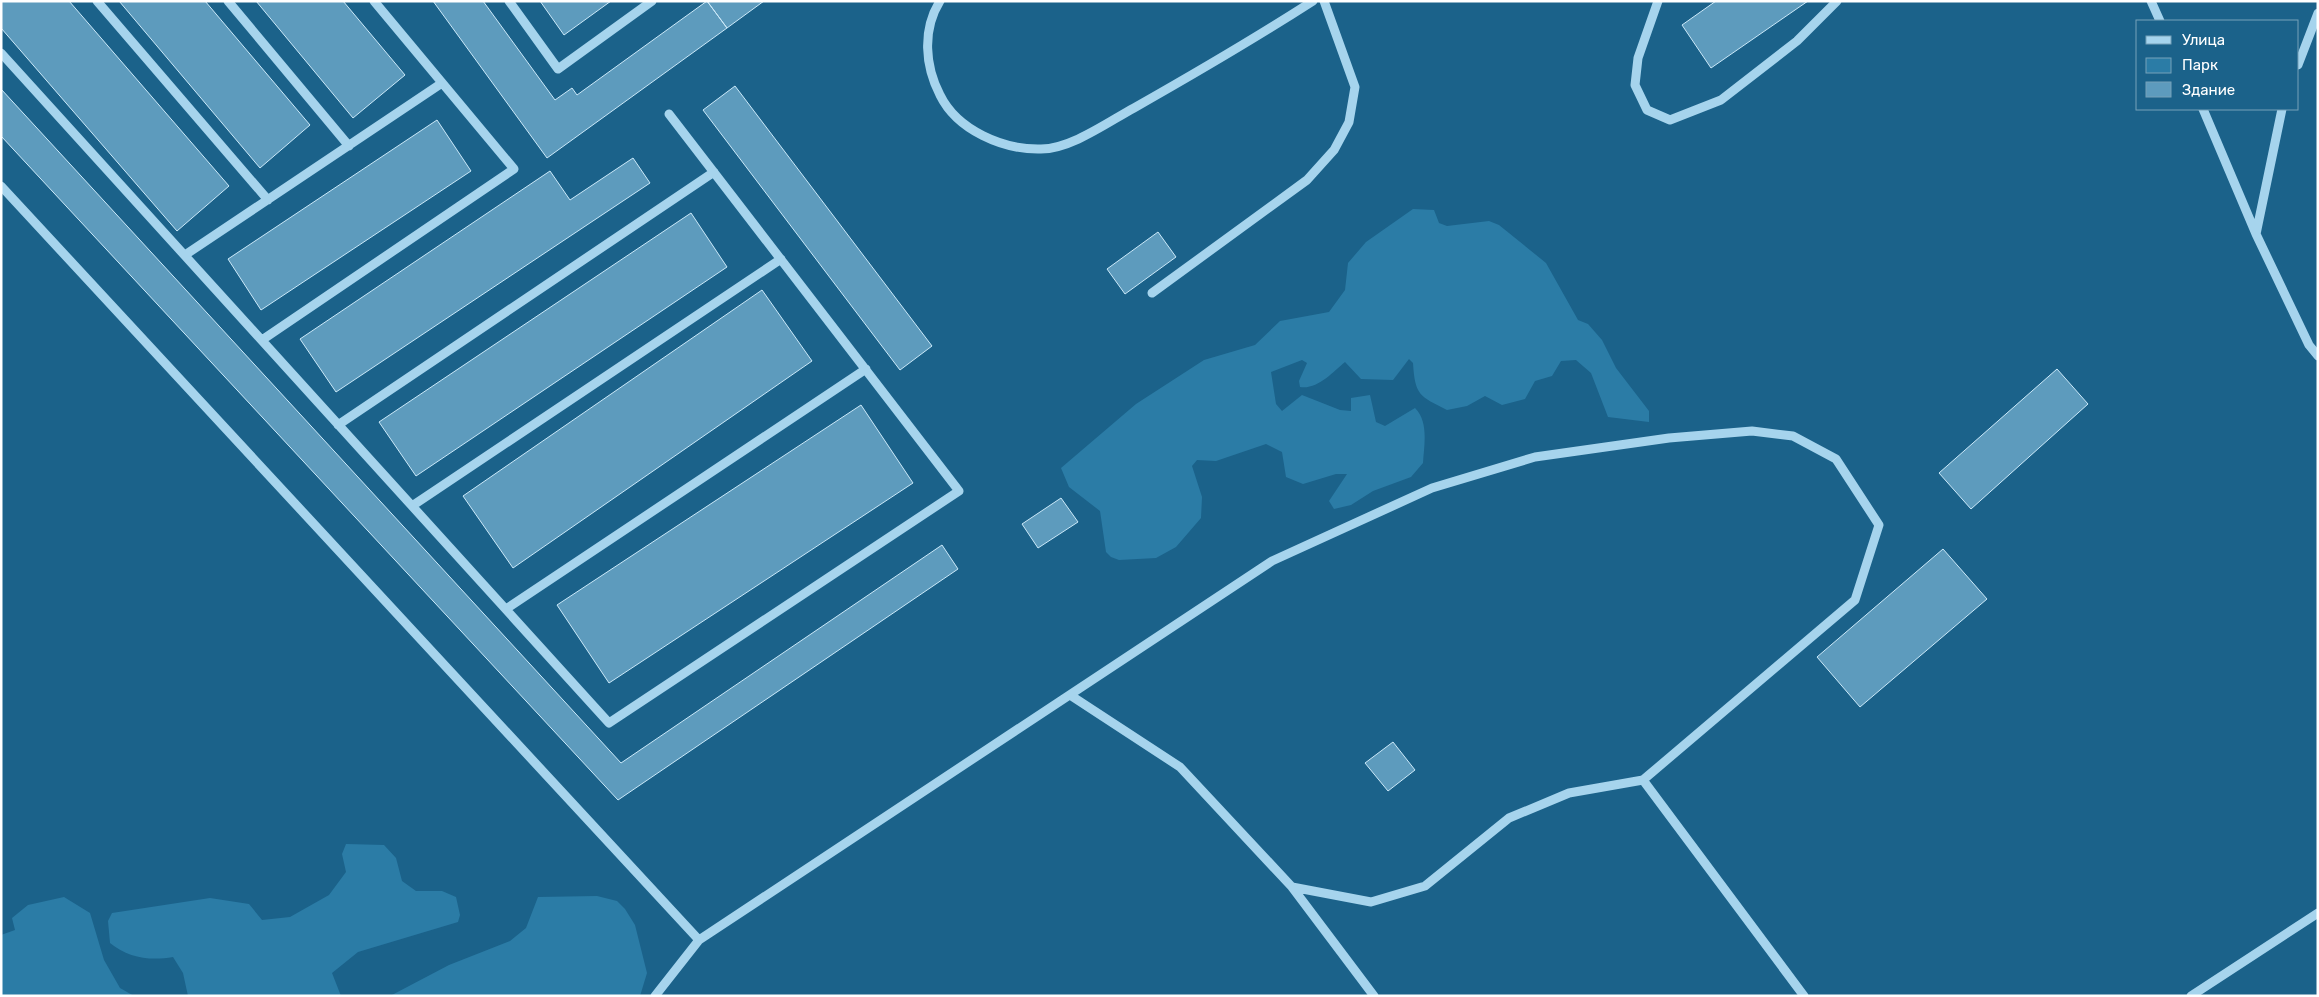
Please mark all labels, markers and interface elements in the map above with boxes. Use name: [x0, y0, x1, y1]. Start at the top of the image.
legend: [2136, 20, 2299, 110]
text: Улица: [2182, 31, 2225, 49]
text: Парк: [2182, 56, 2218, 74]
text: Здание: [2182, 81, 2235, 99]

